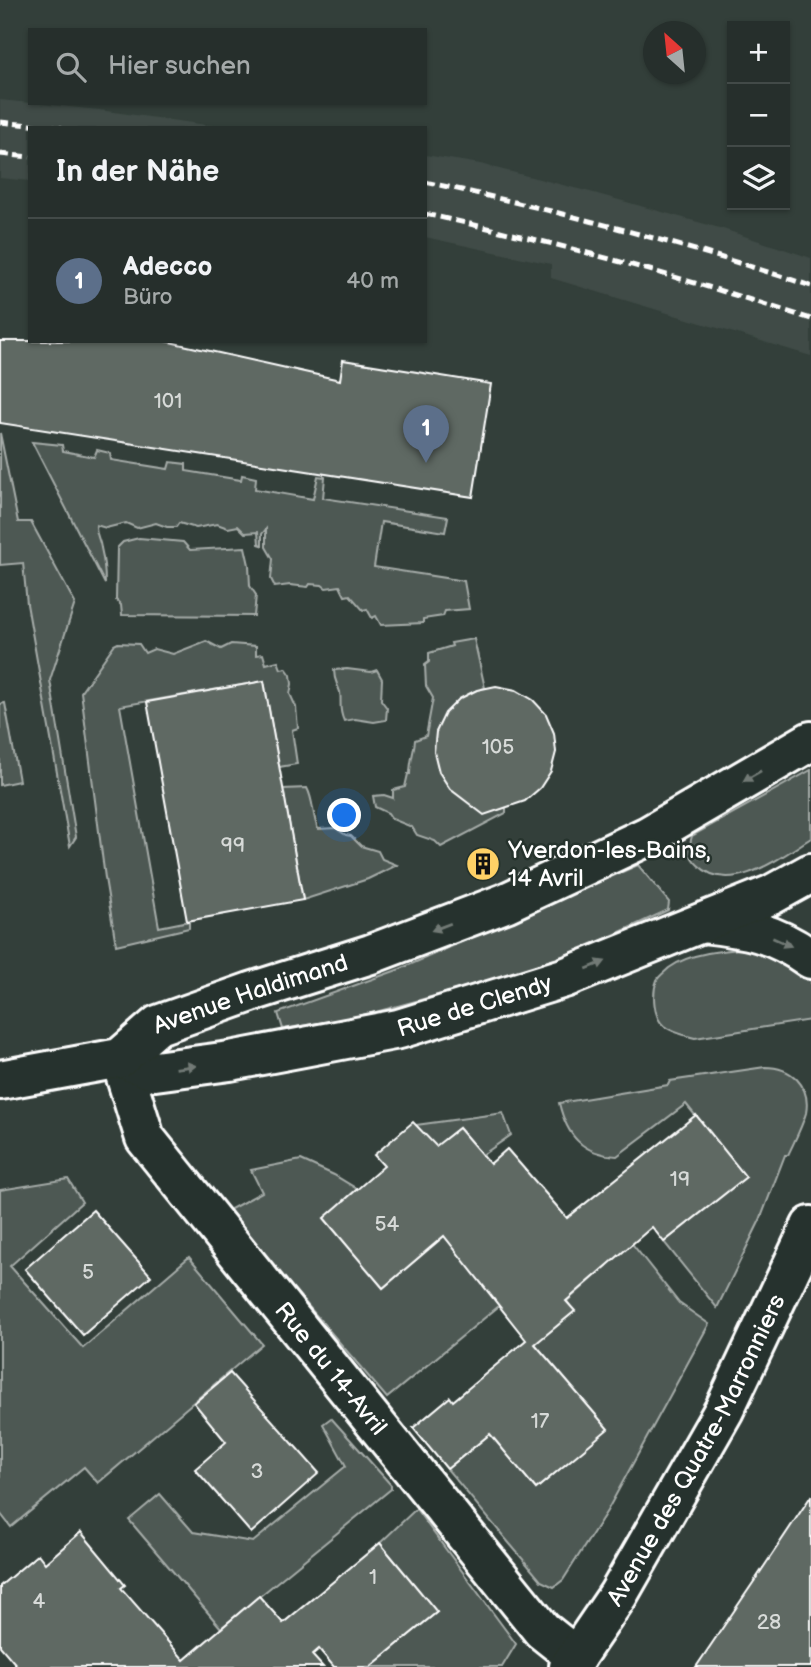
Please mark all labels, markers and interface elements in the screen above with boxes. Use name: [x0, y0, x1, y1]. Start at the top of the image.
north arrow: [643, 21, 706, 84]
map controls: [727, 21, 790, 210]
button: +: [727, 21, 790, 84]
search box: [28, 28, 427, 105]
icon: search: [52, 48, 90, 86]
text: Hier suchen: [108, 51, 251, 82]
button: −: [727, 84, 790, 147]
button: layers: [727, 147, 790, 210]
text: In der Nähe: [56, 154, 219, 190]
text: Adecco: [123, 252, 212, 283]
text: 1: [74, 267, 84, 295]
text: 40 m: [346, 267, 399, 295]
text: Büro: [123, 283, 173, 311]
house number: 101: [154, 389, 182, 414]
pin: 1: [403, 405, 449, 463]
house number: 105: [482, 735, 514, 760]
one-way arrow: [742, 769, 762, 781]
your location: [327, 798, 361, 832]
house number: 99: [221, 833, 245, 858]
place label: Yverdon-les-Bains, 14 Avril: [507, 836, 711, 893]
building icon: Yverdon-les-Bains, 14 Avril: [464, 845, 502, 883]
one-way arrow: [430, 922, 451, 933]
one-way arrow: [772, 936, 792, 948]
street label: Avenue Haldimand: [149, 948, 352, 1041]
one-way arrow: [586, 960, 607, 971]
street label: Rue de Clendy: [394, 969, 556, 1044]
one-way arrow: [175, 1061, 197, 1072]
house number: 19: [670, 1167, 690, 1192]
house number: 54: [375, 1212, 400, 1237]
house number: 5: [82, 1260, 94, 1285]
street label: Avenue des Quatre-Marronniers: [601, 1289, 792, 1612]
street label: Rue du 14-Avril: [268, 1296, 393, 1441]
house number: 17: [531, 1409, 550, 1434]
house number: 3: [251, 1459, 263, 1484]
house number: 1: [369, 1565, 377, 1590]
house number: 4: [33, 1589, 46, 1614]
house number: 28: [757, 1610, 781, 1635]

